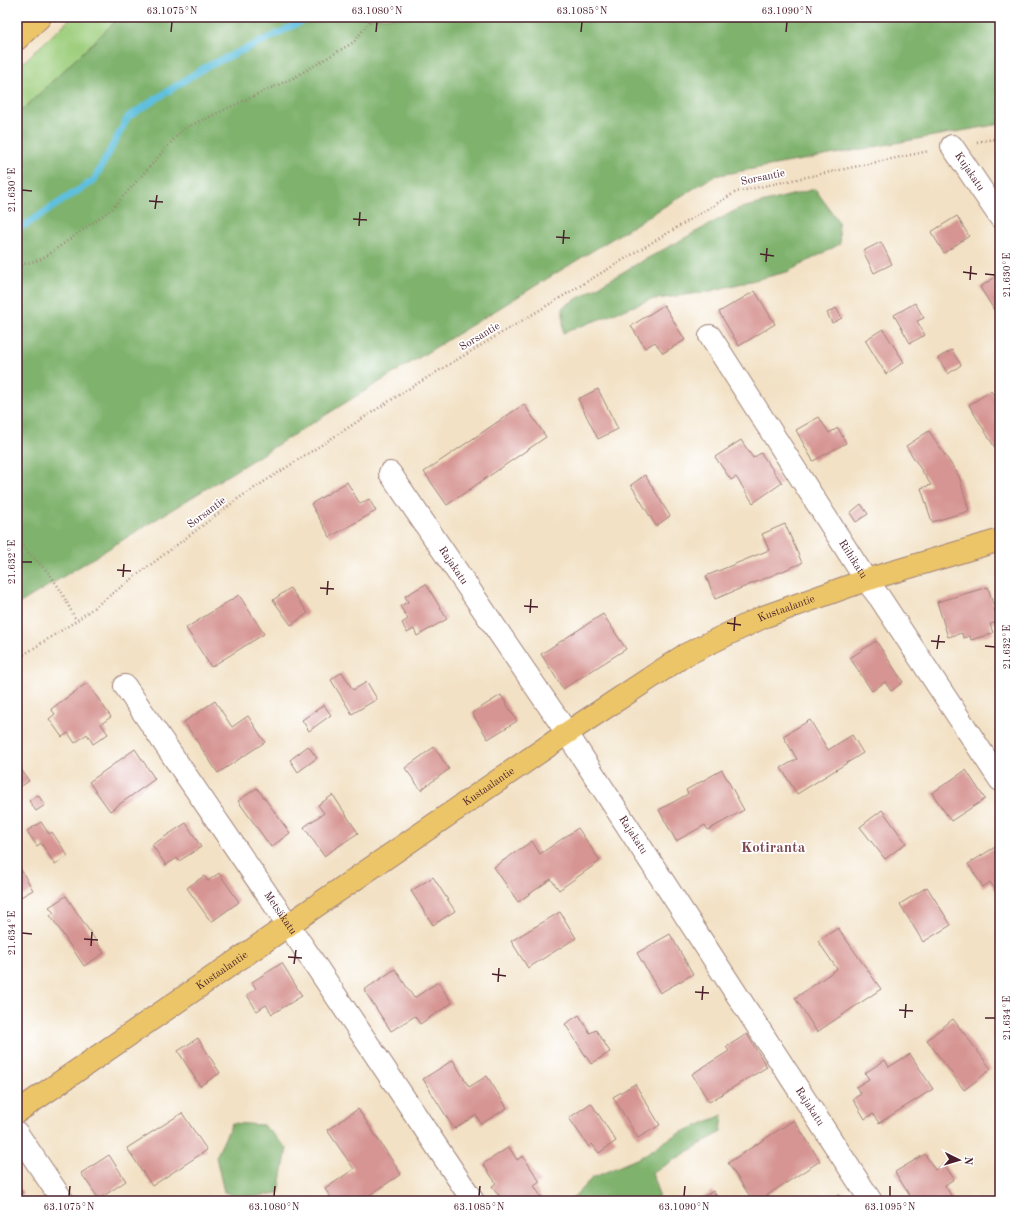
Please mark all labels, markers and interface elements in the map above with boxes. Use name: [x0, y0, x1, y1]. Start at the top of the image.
text: 63.1075°N: [146, 6, 198, 16]
text: 63.1080°N: [351, 6, 403, 16]
text: 63.1085°N: [556, 6, 608, 16]
text: 63.1090°N: [761, 6, 813, 16]
street label: Kujakatu: [952, 150, 986, 193]
text: 21.630°E: [7, 168, 17, 212]
street label: Sorsantie: [740, 168, 786, 188]
text: 21.630°E: [1002, 253, 1012, 297]
street label: Sorsantie: [458, 321, 502, 353]
street label: Sorsantie: [186, 495, 228, 531]
street label: Riihikatu: [836, 538, 869, 581]
text: 21.632°E: [7, 540, 17, 584]
street label: Rajakatu: [436, 545, 470, 587]
street label: Kustaalantie: [756, 593, 816, 624]
text: 21.632°E: [1002, 625, 1012, 669]
street label: Kustaalantie: [461, 765, 517, 808]
street label: Rajakatu: [617, 814, 649, 856]
district label: Kotiranta: [741, 841, 806, 856]
street label: Metsäkatu: [262, 890, 299, 937]
text: 21.634°E: [7, 911, 17, 955]
street label: Kustaalantie: [194, 949, 250, 992]
text: 21.634°E: [1002, 996, 1012, 1040]
street label: Rajakatu: [793, 1085, 826, 1128]
north arrow: [939, 1140, 979, 1180]
text: N: [962, 1156, 973, 1166]
text: 63.1075°N: [43, 1202, 95, 1212]
text: 63.1080°N: [248, 1202, 300, 1212]
text: 63.1085°N: [453, 1202, 505, 1212]
text: 63.1090°N: [658, 1202, 710, 1212]
text: 63.1095°N: [864, 1202, 916, 1212]

